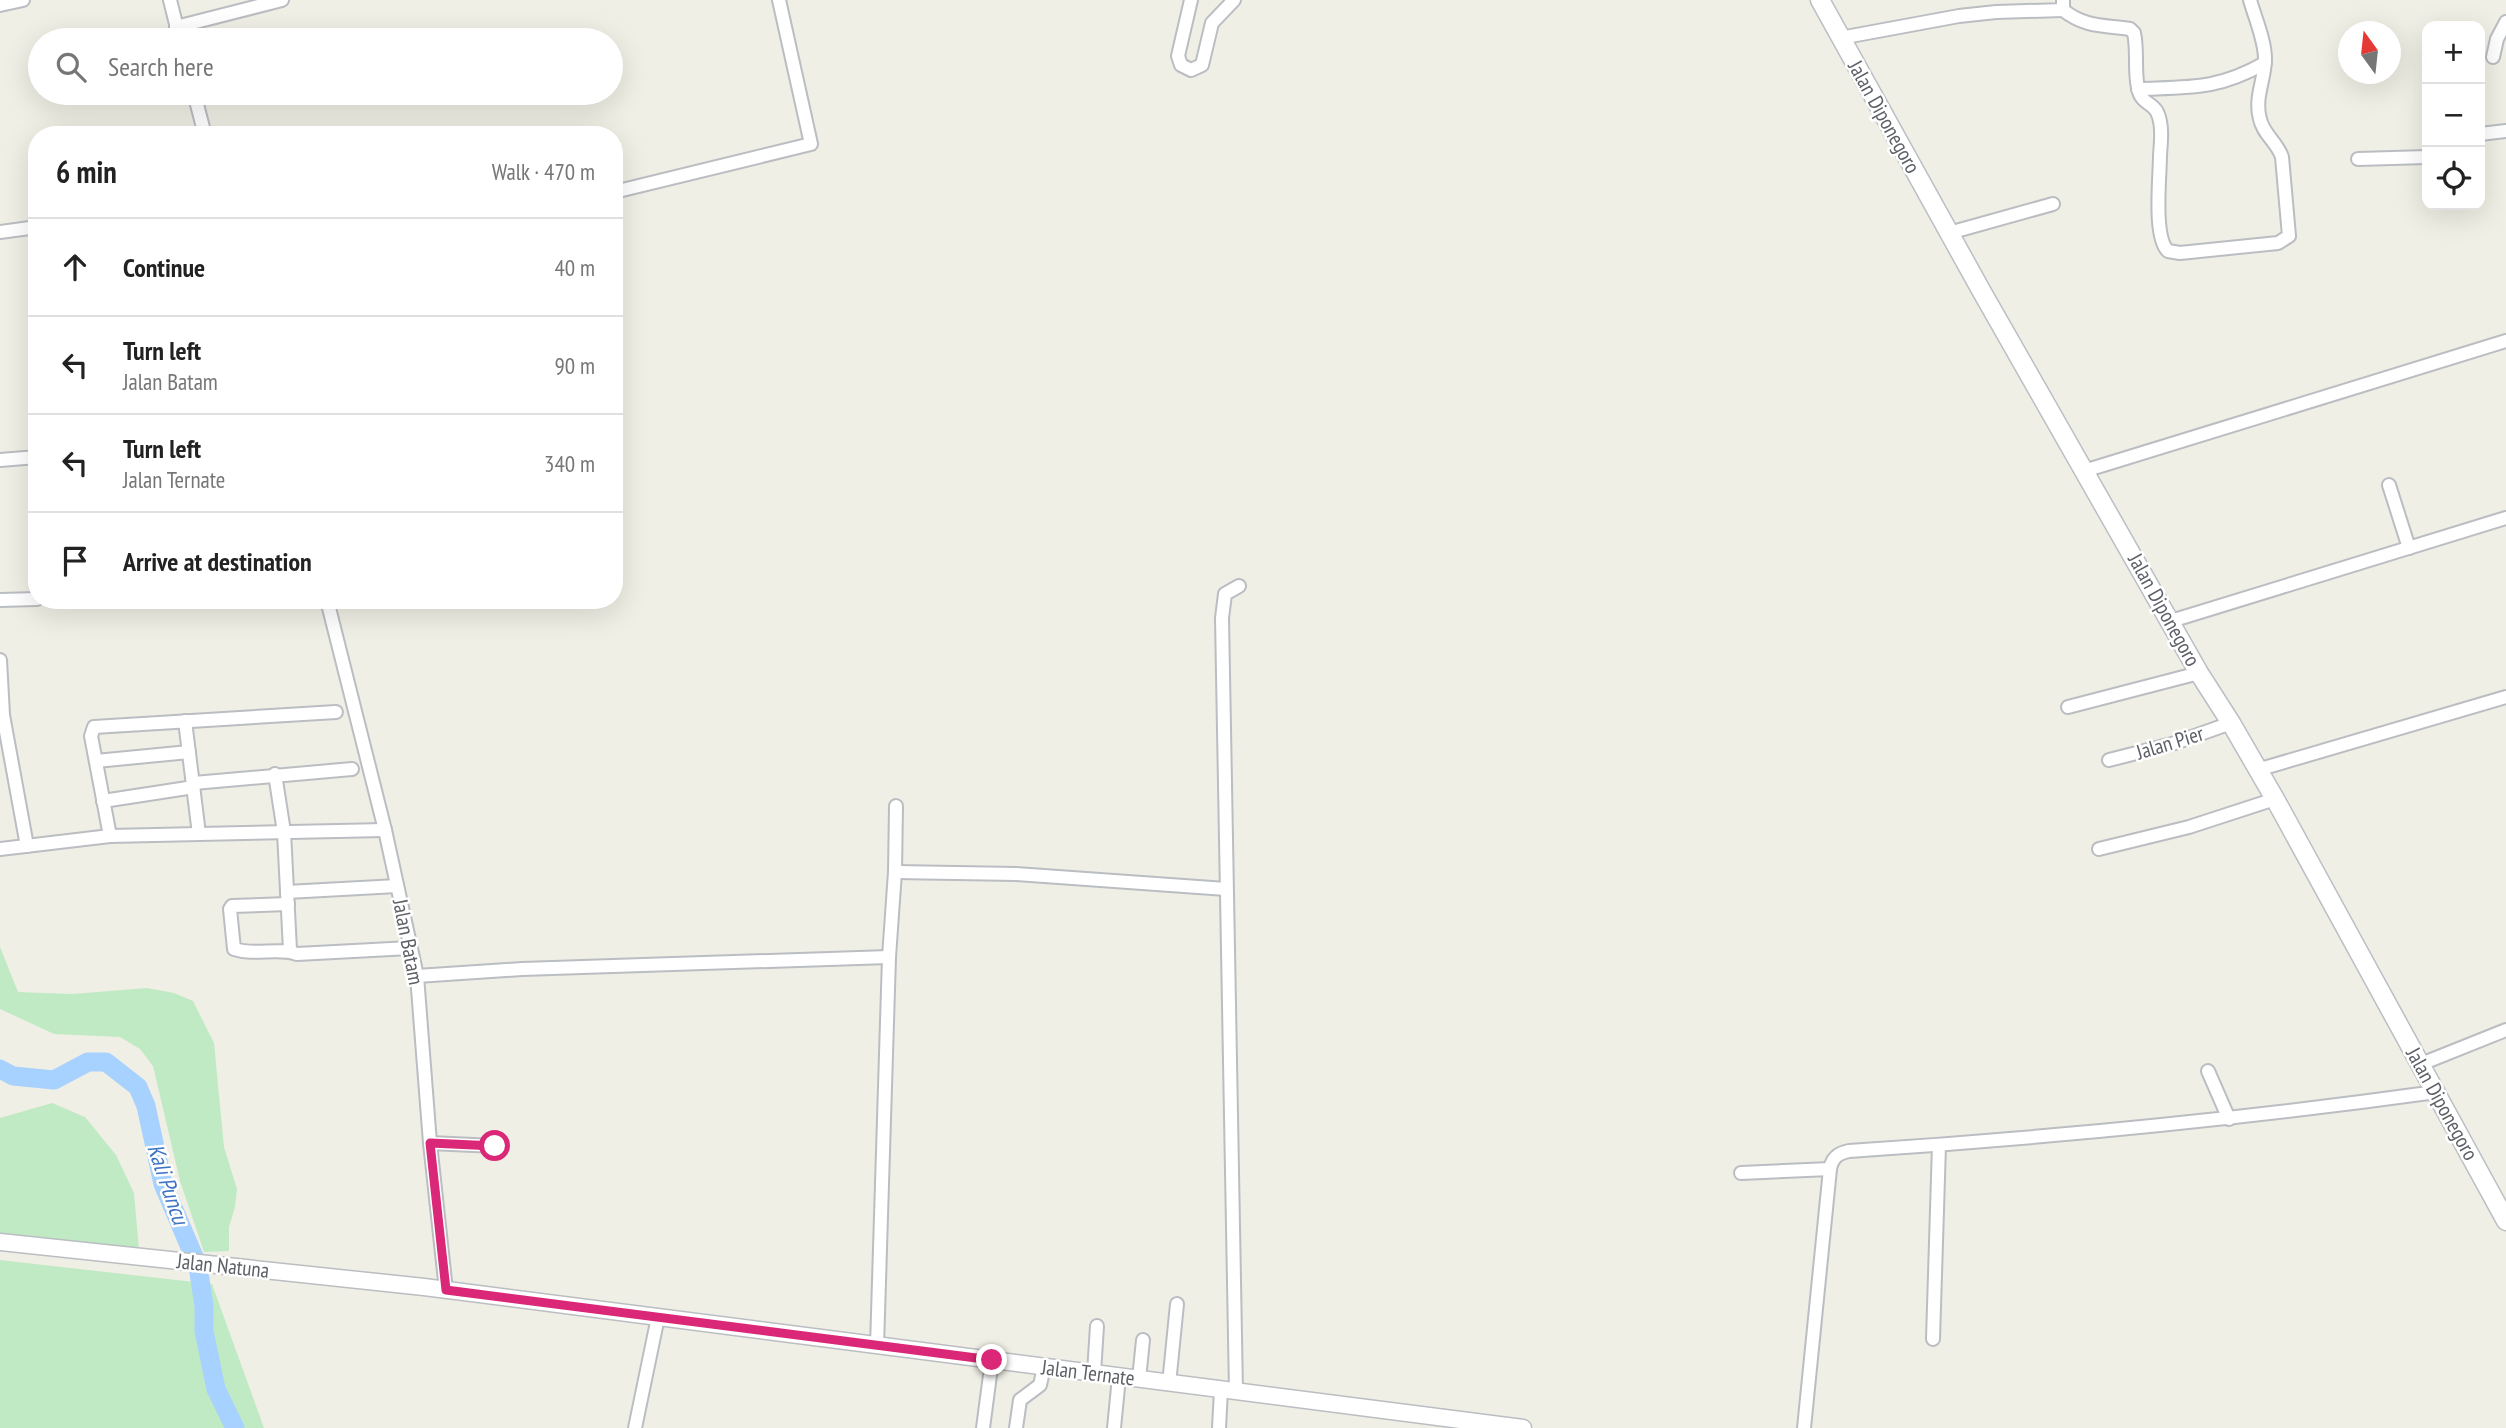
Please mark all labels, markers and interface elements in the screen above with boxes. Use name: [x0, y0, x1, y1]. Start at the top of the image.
north arrow: [2338, 21, 2401, 84]
map controls: [2422, 21, 2485, 210]
button: +: [2422, 21, 2485, 84]
search box: [28, 28, 623, 105]
icon: search: [52, 48, 90, 86]
text: Search here: [108, 50, 214, 83]
street label: Jalan Diponegoro: [1842, 55, 1927, 178]
button: −: [2422, 84, 2485, 147]
button: locate: [2422, 147, 2485, 210]
text: 6 min: [56, 152, 117, 191]
text: Walk · 470 m: [492, 157, 595, 186]
icon: ahead: [56, 248, 94, 286]
text: Continue: [123, 251, 205, 284]
text: 40 m: [554, 253, 595, 282]
text: Turn left: [123, 334, 201, 367]
icon: left: [56, 346, 94, 384]
text: 90 m: [554, 351, 595, 380]
text: Jalan Batam: [123, 367, 218, 396]
text: Turn left: [123, 432, 201, 465]
icon: left: [56, 444, 94, 482]
text: 340 m: [544, 449, 595, 478]
text: Jalan Ternate: [123, 465, 225, 494]
icon: arrive: [56, 542, 94, 580]
text: Arrive at destination: [123, 545, 312, 578]
street label: Jalan Diponegoro: [2122, 548, 2207, 671]
street label: Jalan Pier: [2132, 719, 2207, 766]
street label: Jalan Batam: [387, 896, 430, 987]
street label: Jalan Diponegoro: [2400, 1042, 2485, 1165]
route start: [479, 1130, 510, 1161]
water label: Kali Puncu: [141, 1140, 196, 1230]
street label: Jalan Natuna: [175, 1247, 271, 1284]
route end: [976, 1344, 1007, 1375]
street label: Jalan Ternate: [1039, 1353, 1136, 1392]

